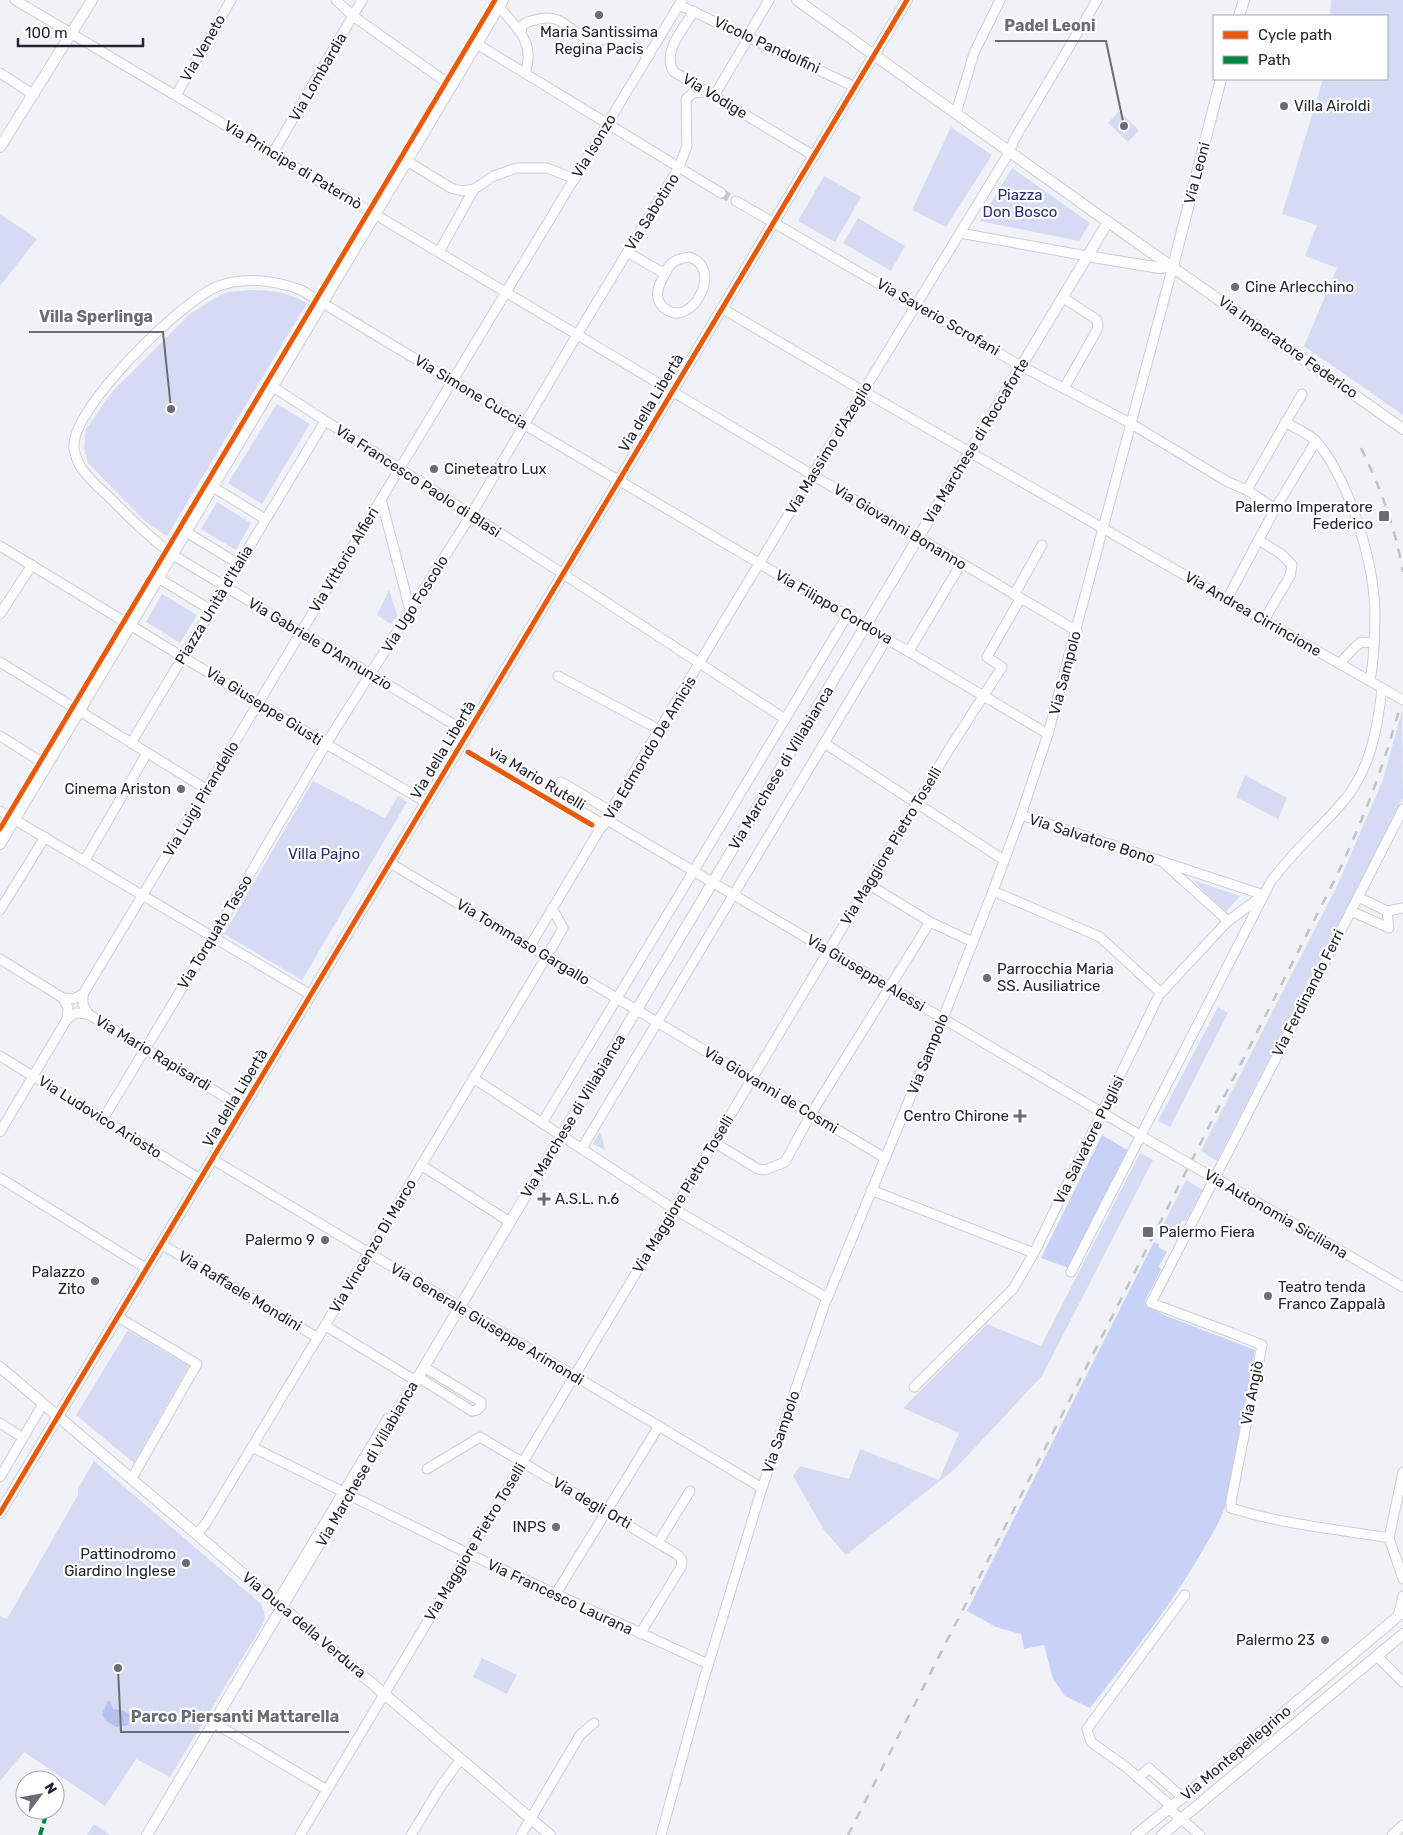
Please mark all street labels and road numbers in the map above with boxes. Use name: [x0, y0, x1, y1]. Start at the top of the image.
street label: Via Veneto: [177, 11, 229, 85]
street label: Vicolo Pandolfini: [711, 12, 823, 78]
street label: Via Lombardia: [285, 30, 351, 124]
street label: Via Vodige: [679, 70, 751, 122]
street label: Via Isonzo: [568, 111, 620, 181]
street label: Via Principe di Paternò: [221, 117, 365, 213]
street label: Via Leoni: [1180, 140, 1214, 206]
street label: Via Sabotino: [621, 170, 683, 254]
street label: Via Saverio Scrofani: [873, 274, 1003, 360]
street label: Via Imperatore Federico: [1215, 292, 1361, 402]
street label: Via Simone Cuccia: [411, 351, 531, 433]
street label: Via della Libertà: [615, 351, 687, 455]
street label: Via Marchese di Roccaforte: [919, 355, 1033, 527]
street label: Via Massimo d'Azeglio: [782, 378, 876, 518]
street label: Via Francesco Paolo di Blasi: [332, 421, 504, 541]
street label: Via Giovanni Bonanno: [830, 480, 970, 574]
street label: Via Vittorio Alfieri: [305, 504, 383, 616]
street label: Piazza Unità d'Italia: [171, 542, 257, 668]
street label: Via Ugo Foscolo: [378, 552, 452, 656]
street label: Via Filippo Cordova: [772, 566, 896, 648]
street label: Via Andrea Cirrincione: [1182, 568, 1324, 660]
street label: Via Gabriele D'Annunzio: [245, 594, 395, 694]
street label: Via Sampolo: [1045, 629, 1085, 717]
street label: Via Giuseppe Giusti: [202, 663, 326, 749]
street label: Via Edmondo De Amicis: [600, 673, 700, 823]
street label: Via Marchese di Villabianca: [725, 683, 837, 853]
street label: Via della Libertà: [407, 698, 479, 802]
street label: Via Luigi Pirandello: [159, 738, 243, 860]
street label: via Mario Rutelli: [485, 742, 589, 814]
street label: Via Maggiore Pietro Toselli: [837, 764, 945, 928]
street label: Via Salvatore Bono: [1027, 810, 1157, 868]
street label: Via Torquato Tasso: [174, 872, 256, 992]
street label: Via Tommaso Gargallo: [453, 895, 593, 989]
street label: Via Ferdinando Ferri: [1268, 926, 1348, 1060]
street label: Via Giuseppe Alessi: [804, 931, 928, 1015]
street label: Via Mario Rapisardi: [92, 1011, 214, 1095]
street label: Via Sampolo: [904, 1011, 952, 1097]
street label: Via Marchese di Villabianca: [517, 1031, 629, 1201]
street label: Via Giovanni de Cosmi: [701, 1043, 841, 1137]
street label: Via della Libertà: [199, 1046, 271, 1150]
street label: Via Ludovico Ariosto: [35, 1072, 165, 1162]
street label: Via Salvatore Puglisi: [1050, 1073, 1128, 1207]
street label: Via Maggiore Pietro Toselli: [629, 1112, 737, 1276]
street label: Via Autonomia Siciliana: [1201, 1165, 1351, 1263]
street label: Via Vincenzo Di Marco: [326, 1176, 420, 1316]
street label: Via Raffaele Mondini: [175, 1247, 305, 1335]
street label: Via Generale Giuseppe Arimondi: [387, 1259, 587, 1389]
street label: Via Angiò: [1237, 1359, 1267, 1427]
street label: Via Marchese di Villabianca: [312, 1378, 422, 1550]
street label: Via Sampolo: [758, 1388, 804, 1476]
street label: Via Maggiore Pietro Toselli: [421, 1460, 529, 1624]
street label: Via degli Orti: [549, 1473, 635, 1533]
street label: Via Francesco Laurana: [484, 1555, 636, 1639]
street label: Via Duca della Verdura: [238, 1568, 370, 1682]
street label: Via Montepellegrino: [1177, 1702, 1295, 1804]

